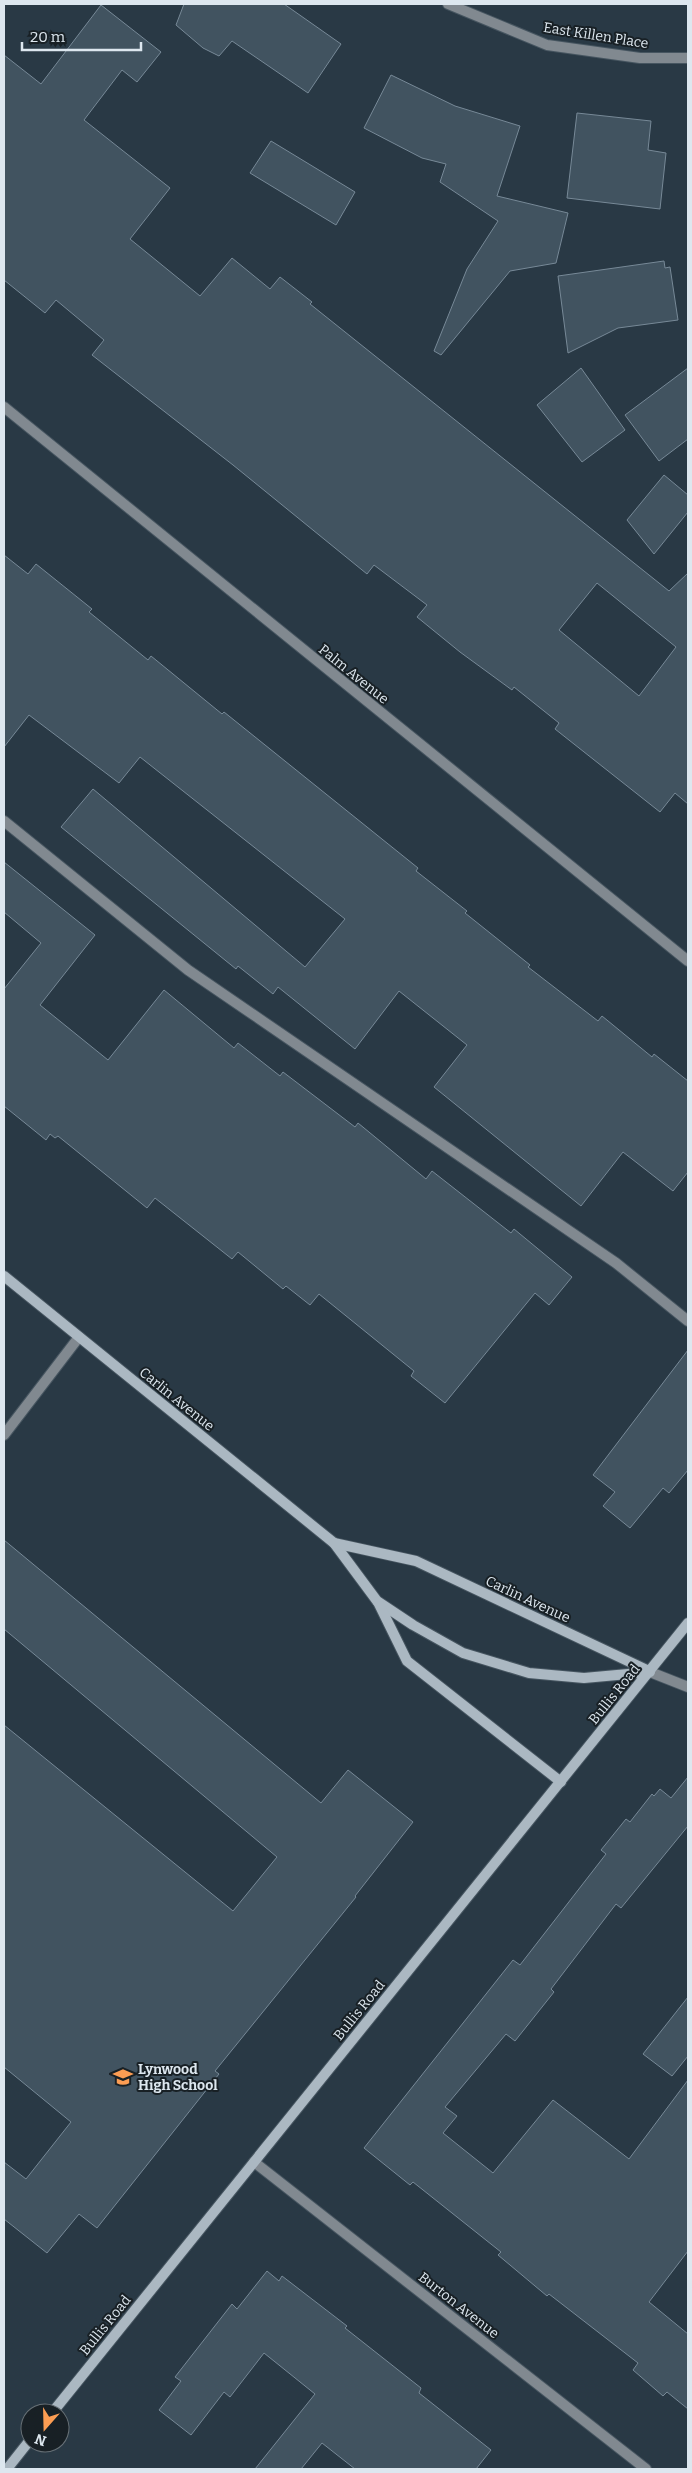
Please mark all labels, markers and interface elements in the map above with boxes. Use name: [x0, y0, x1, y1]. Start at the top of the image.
street label: East Killen Place: [542, 19, 650, 52]
scale bar: [22, 20, 141, 52]
text: 20 m: [30, 28, 66, 46]
street label: Palm Avenue: [315, 641, 392, 708]
street label: Carlin Avenue: [136, 1364, 218, 1435]
street label: Carlin Avenue: [483, 1572, 573, 1626]
street label: Bullis Road: [585, 1661, 644, 1728]
street label: Bullis Road: [330, 1977, 389, 2044]
place label: Lynwood High School: [138, 2061, 218, 2094]
school or university icon: Lynwood High School: [112, 2066, 134, 2088]
street label: Burton Avenue: [415, 2269, 502, 2342]
street label: Bullis Road: [76, 2292, 135, 2359]
north arrow: [20, 2403, 70, 2453]
text: N: [33, 2430, 49, 2450]

